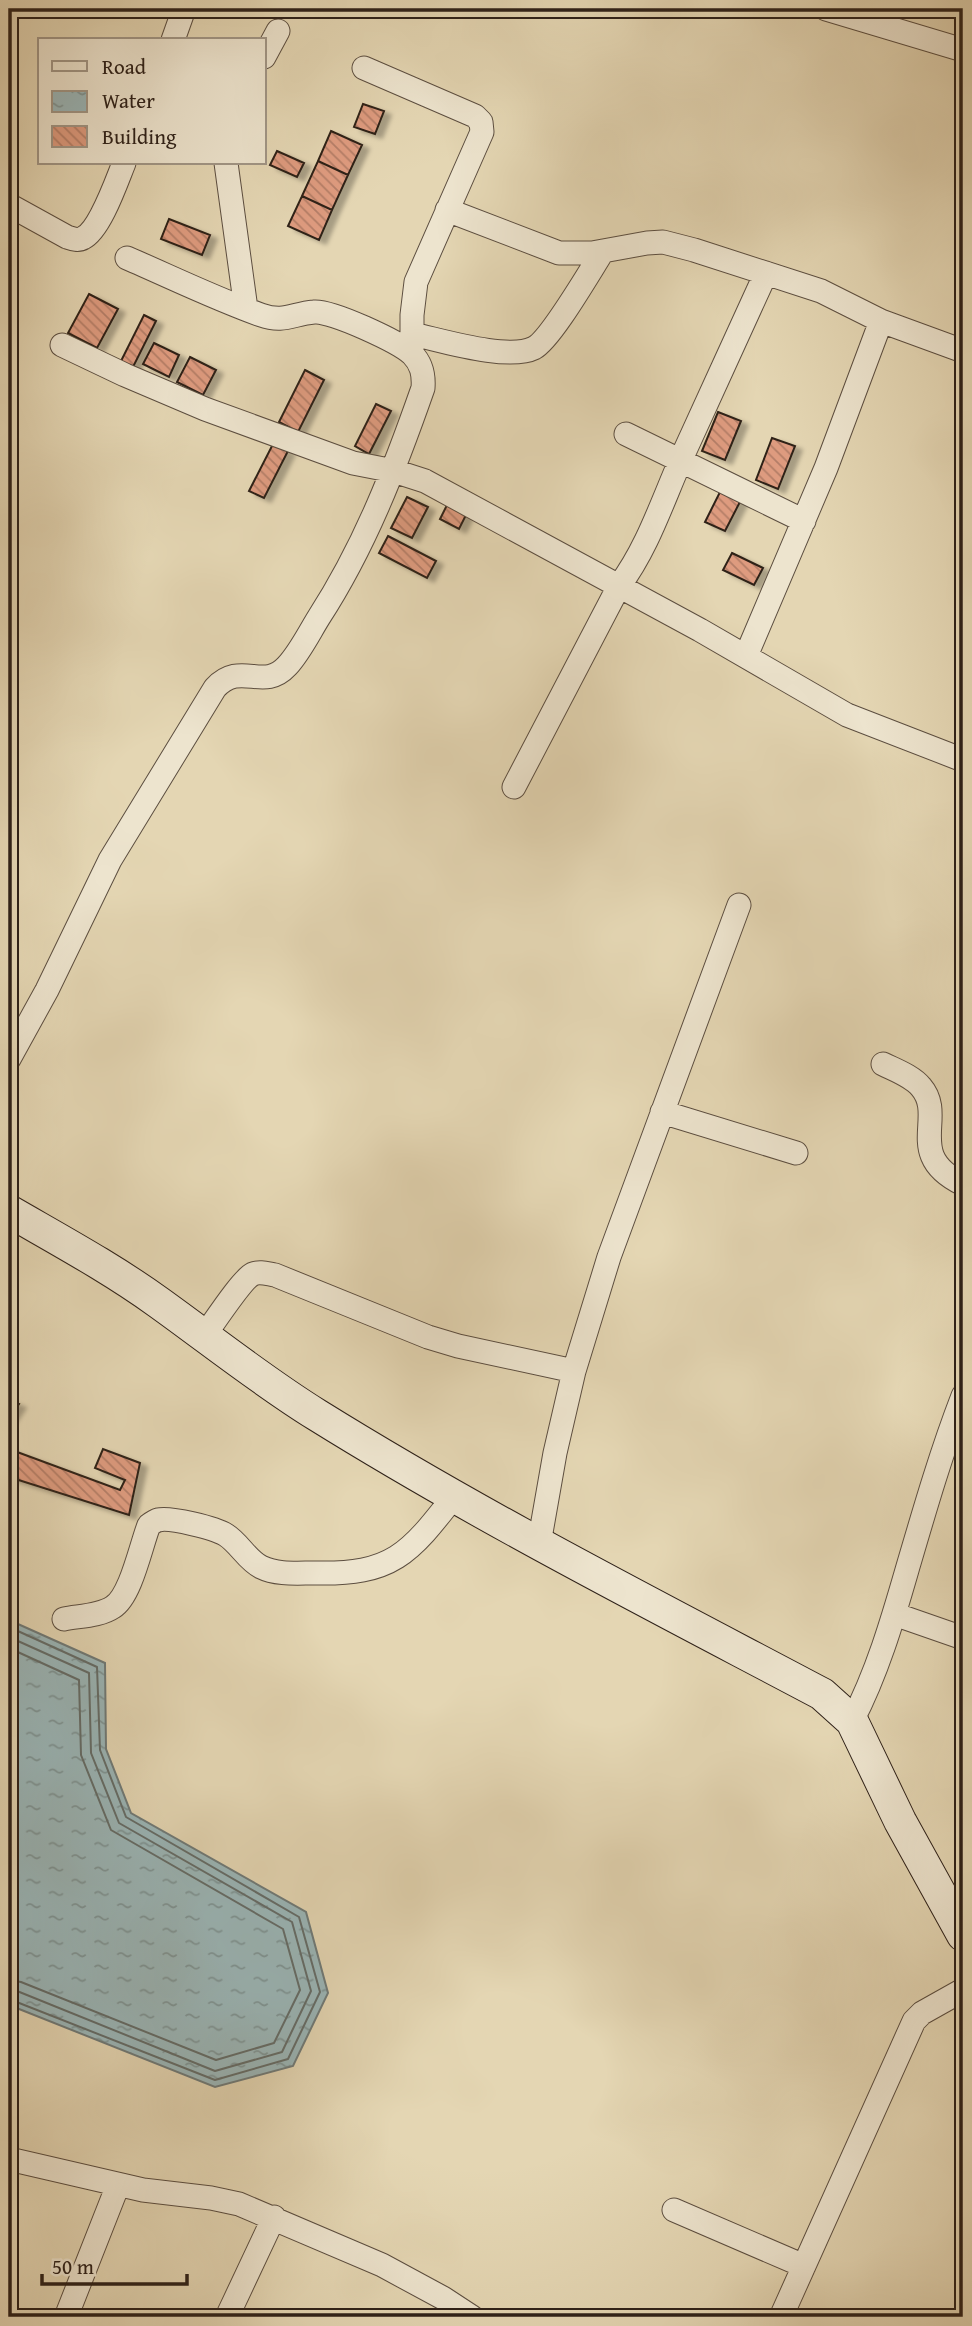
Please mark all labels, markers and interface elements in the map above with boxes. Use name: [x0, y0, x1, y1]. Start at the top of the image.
legend: [38, 38, 266, 164]
text: Road: [102, 51, 147, 82]
text: Water: [102, 85, 155, 116]
text: Building: [102, 121, 177, 152]
scale bar: [42, 2242, 187, 2286]
text: 50 m: [52, 2251, 94, 2282]

